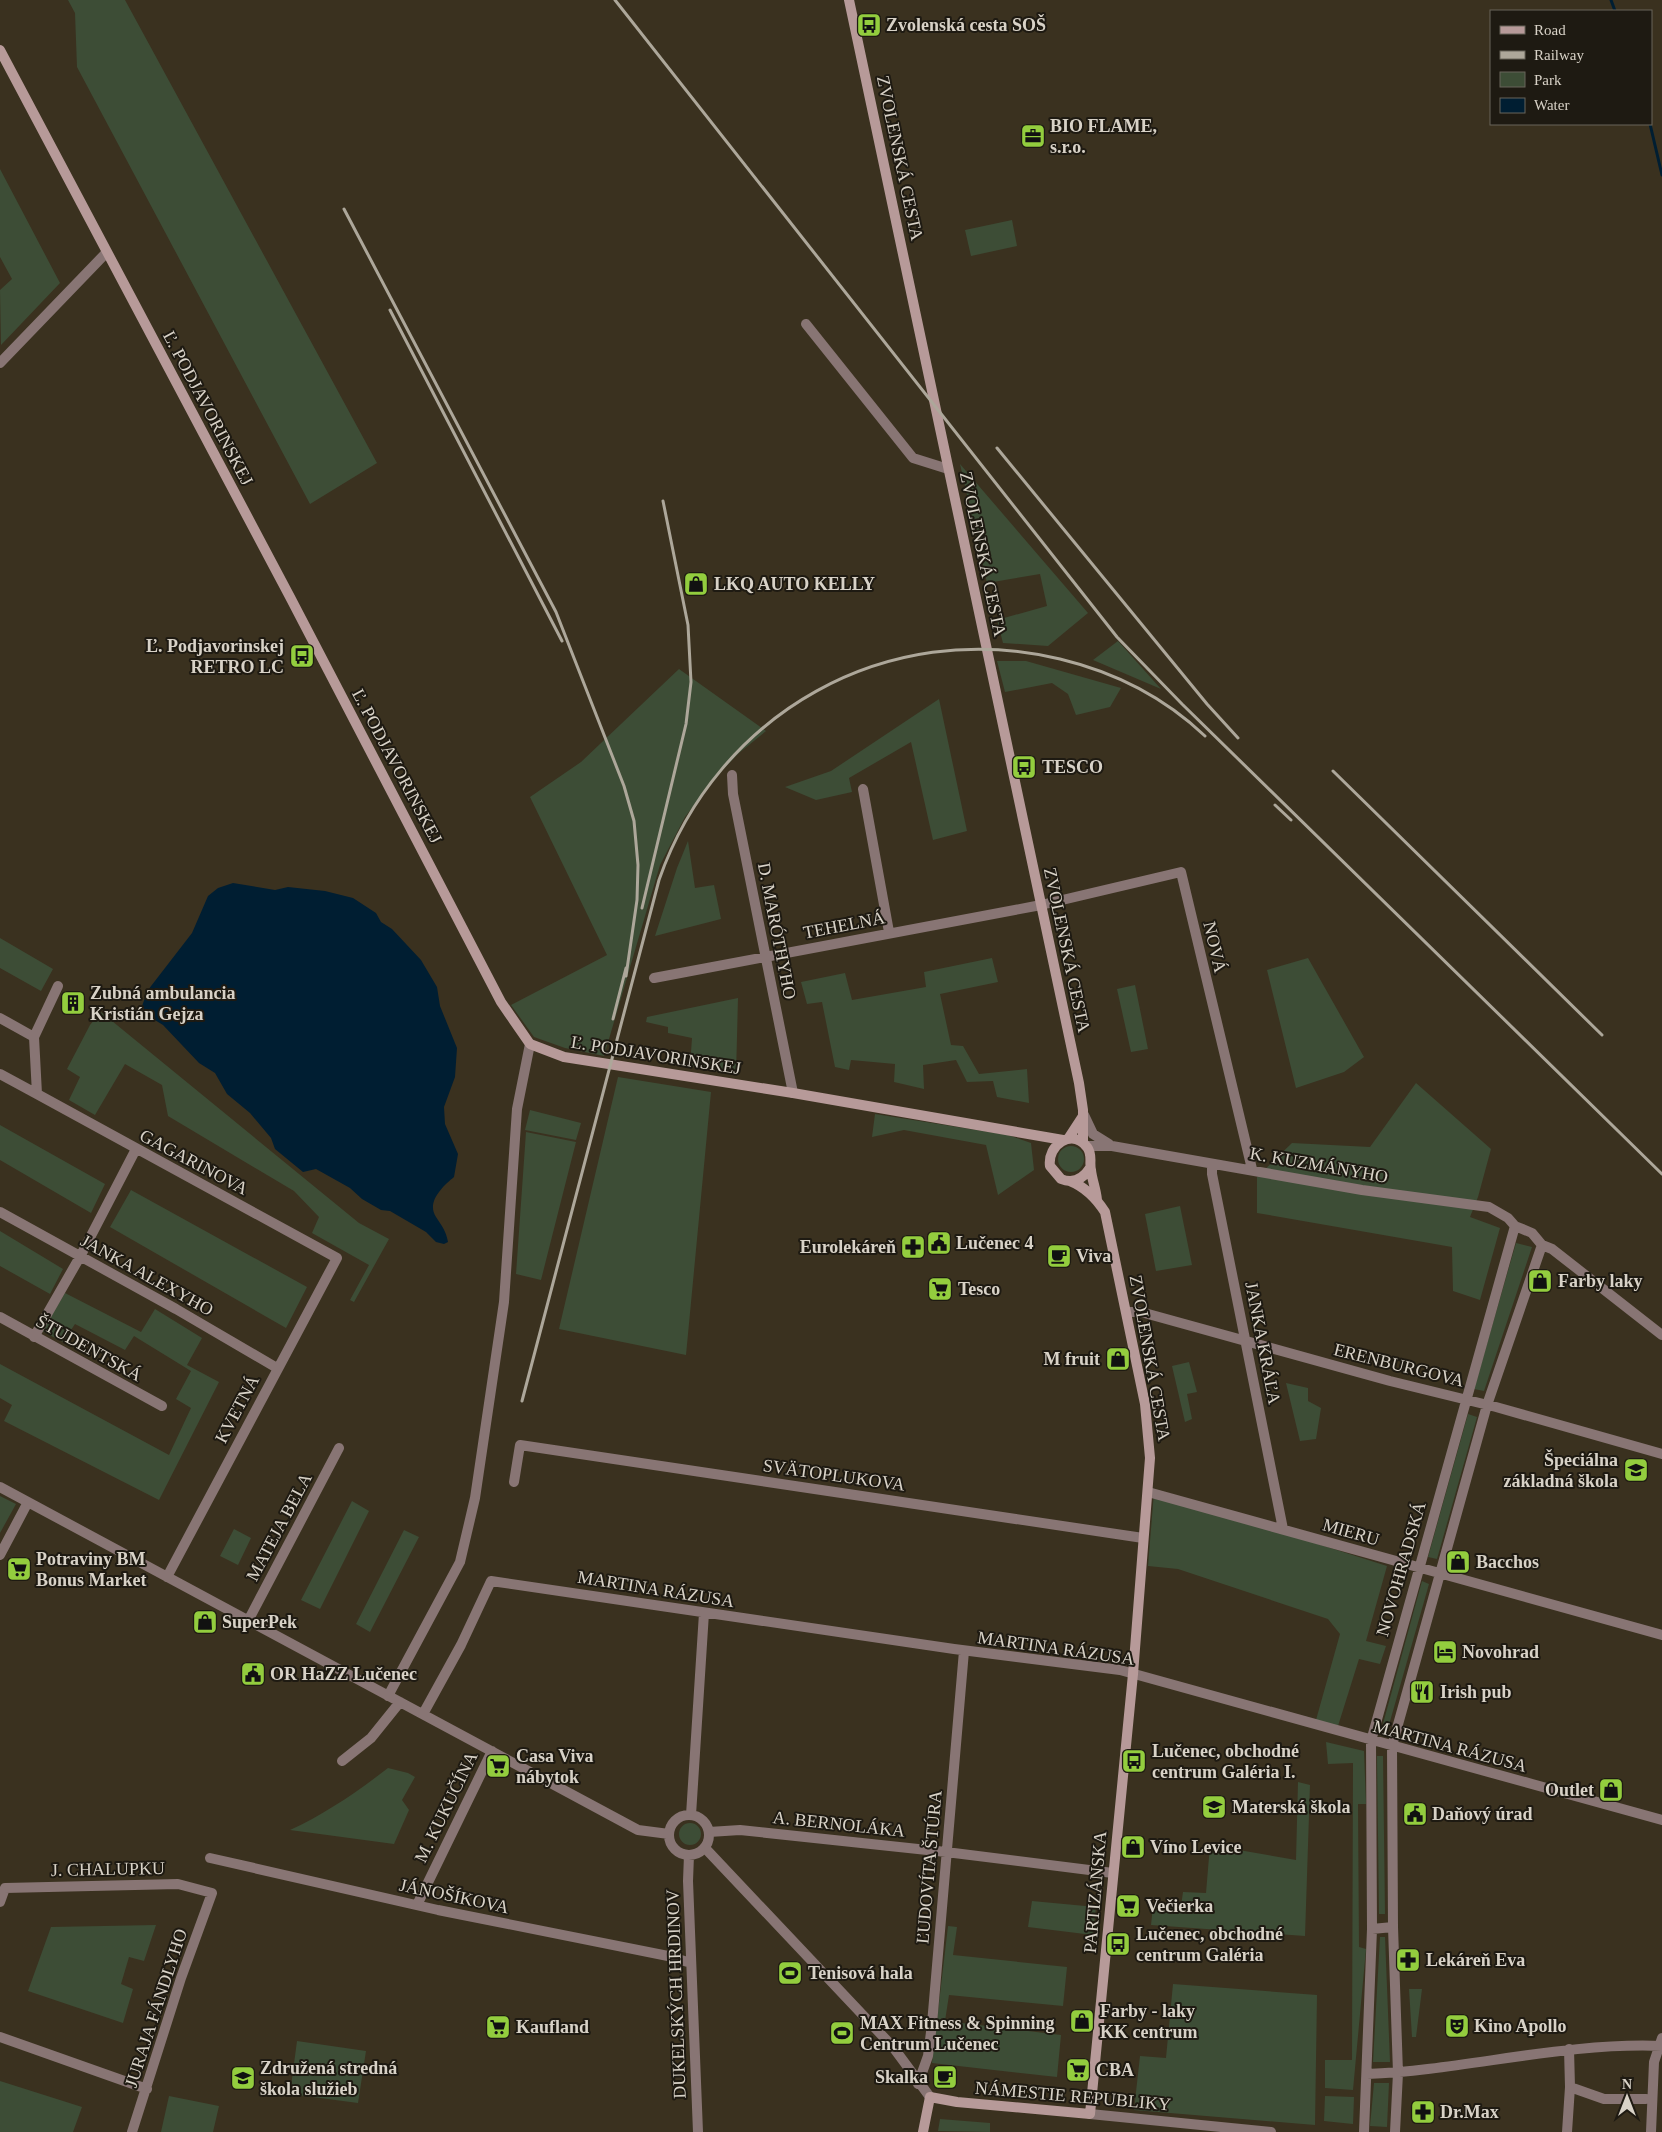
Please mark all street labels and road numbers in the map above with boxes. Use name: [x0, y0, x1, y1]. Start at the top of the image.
street label: ZVOLENSKÁ CESTA: [873, 74, 928, 242]
street label: Ľ. PODJAVORINSKEJ: [159, 328, 257, 488]
street label: ZVOLENSKÁ CESTA: [956, 470, 1011, 638]
street label: Ľ. PODJAVORINSKEJ: [348, 686, 446, 846]
street label: D. MARÓTHYHO: [754, 861, 801, 1001]
street label: ZVOLENSKÁ CESTA: [1040, 866, 1095, 1034]
street label: TEHELNÁ: [801, 906, 887, 943]
street label: NOVÁ: [1199, 919, 1232, 975]
street label: Ľ. PODJAVORINSKEJ: [570, 1032, 742, 1078]
street label: GAGARINOVA: [136, 1125, 252, 1199]
street label: K. KUZMÁNYHO: [1248, 1142, 1390, 1187]
street label: JANKA ALEXYHO: [77, 1230, 217, 1320]
street label: ZVOLENSKÁ CESTA: [1126, 1273, 1175, 1442]
street label: JANKA KRÁĽA: [1241, 1280, 1286, 1406]
street label: ŠTUDENTSKÁ: [33, 1310, 146, 1385]
street label: ERENBURGOVA: [1332, 1339, 1466, 1391]
street label: KVETNÁ: [210, 1371, 263, 1446]
street label: SVÄTOPLUKOVA: [762, 1455, 906, 1495]
street label: MATEJA BELA: [242, 1470, 316, 1584]
street label: NOVOHRADSKÁ: [1371, 1499, 1430, 1639]
street label: MIERU: [1320, 1514, 1382, 1550]
street label: MARTINA RÁZUSA: [576, 1566, 736, 1611]
street label: MARTINA RÁZUSA: [976, 1626, 1136, 1669]
street label: MARTINA RÁZUSA: [1371, 1715, 1529, 1776]
street label: M. KUKUČÍNA: [410, 1748, 482, 1866]
street label: ĽUDOVÍTA ŠTÚRA: [911, 1789, 946, 1945]
street label: A. BERNOLÁKA: [772, 1806, 906, 1841]
street label: PARTIZÁNSKA: [1079, 1830, 1110, 1954]
street label: J. CHALUPKU: [51, 1858, 165, 1880]
street label: JÁNOŠÍKOVA: [397, 1874, 511, 1917]
street label: DUKELSKÝCH HRDINOV: [661, 1889, 690, 2099]
street label: JURAJA FÁNDLYHO: [120, 1926, 191, 2090]
street label: NÁMESTIE REPUBLIKY: [974, 2076, 1172, 2115]

